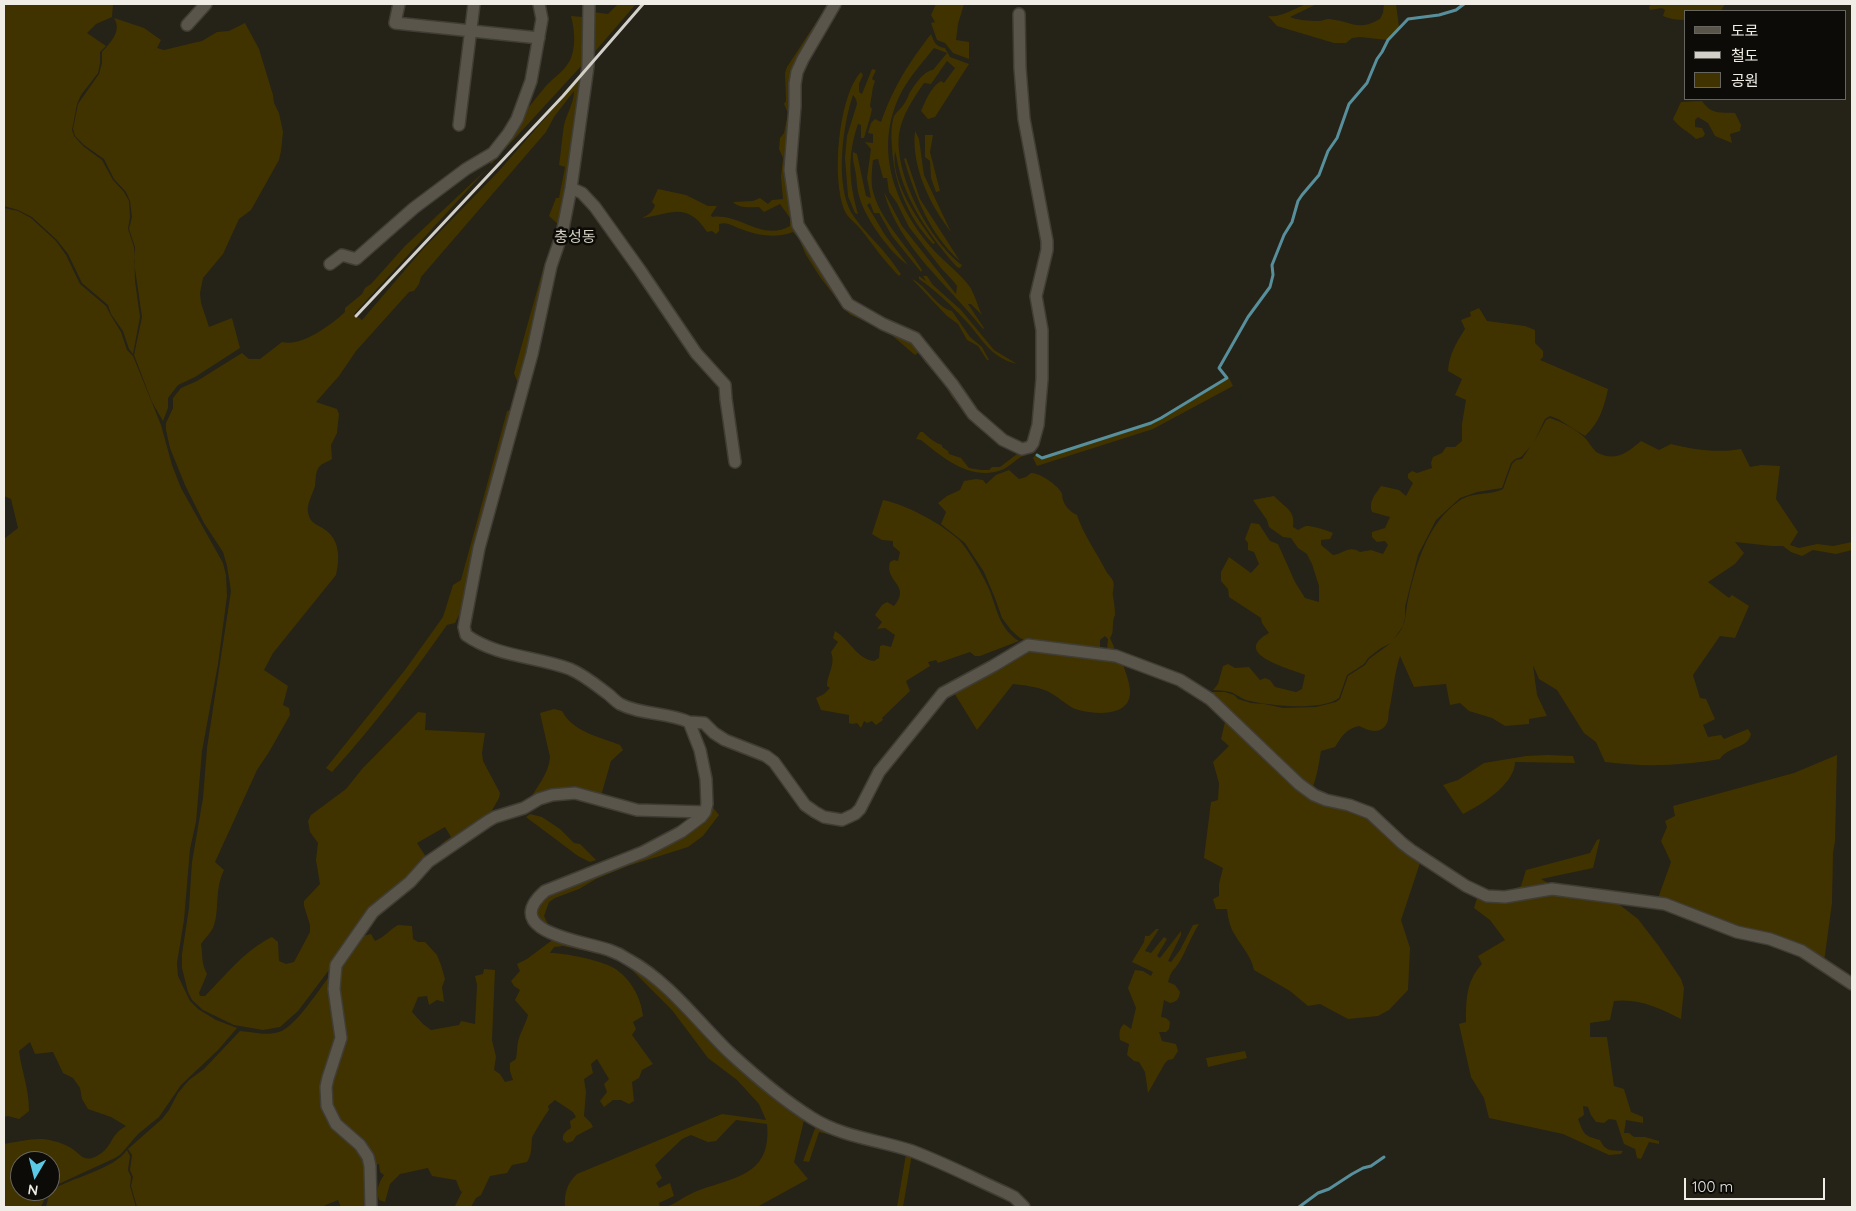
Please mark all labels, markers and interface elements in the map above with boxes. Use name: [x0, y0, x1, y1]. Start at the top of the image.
legend: [1684, 10, 1846, 100]
text: 도로: [1731, 21, 1759, 40]
text: 철도: [1731, 46, 1759, 65]
text: 공원: [1731, 71, 1759, 90]
district label: 충성동: [554, 228, 596, 246]
north arrow: [10, 1151, 60, 1201]
scale bar: [1686, 1168, 1827, 1200]
text: 100 m: [1692, 1177, 1733, 1196]
text: N: [27, 1180, 39, 1199]

